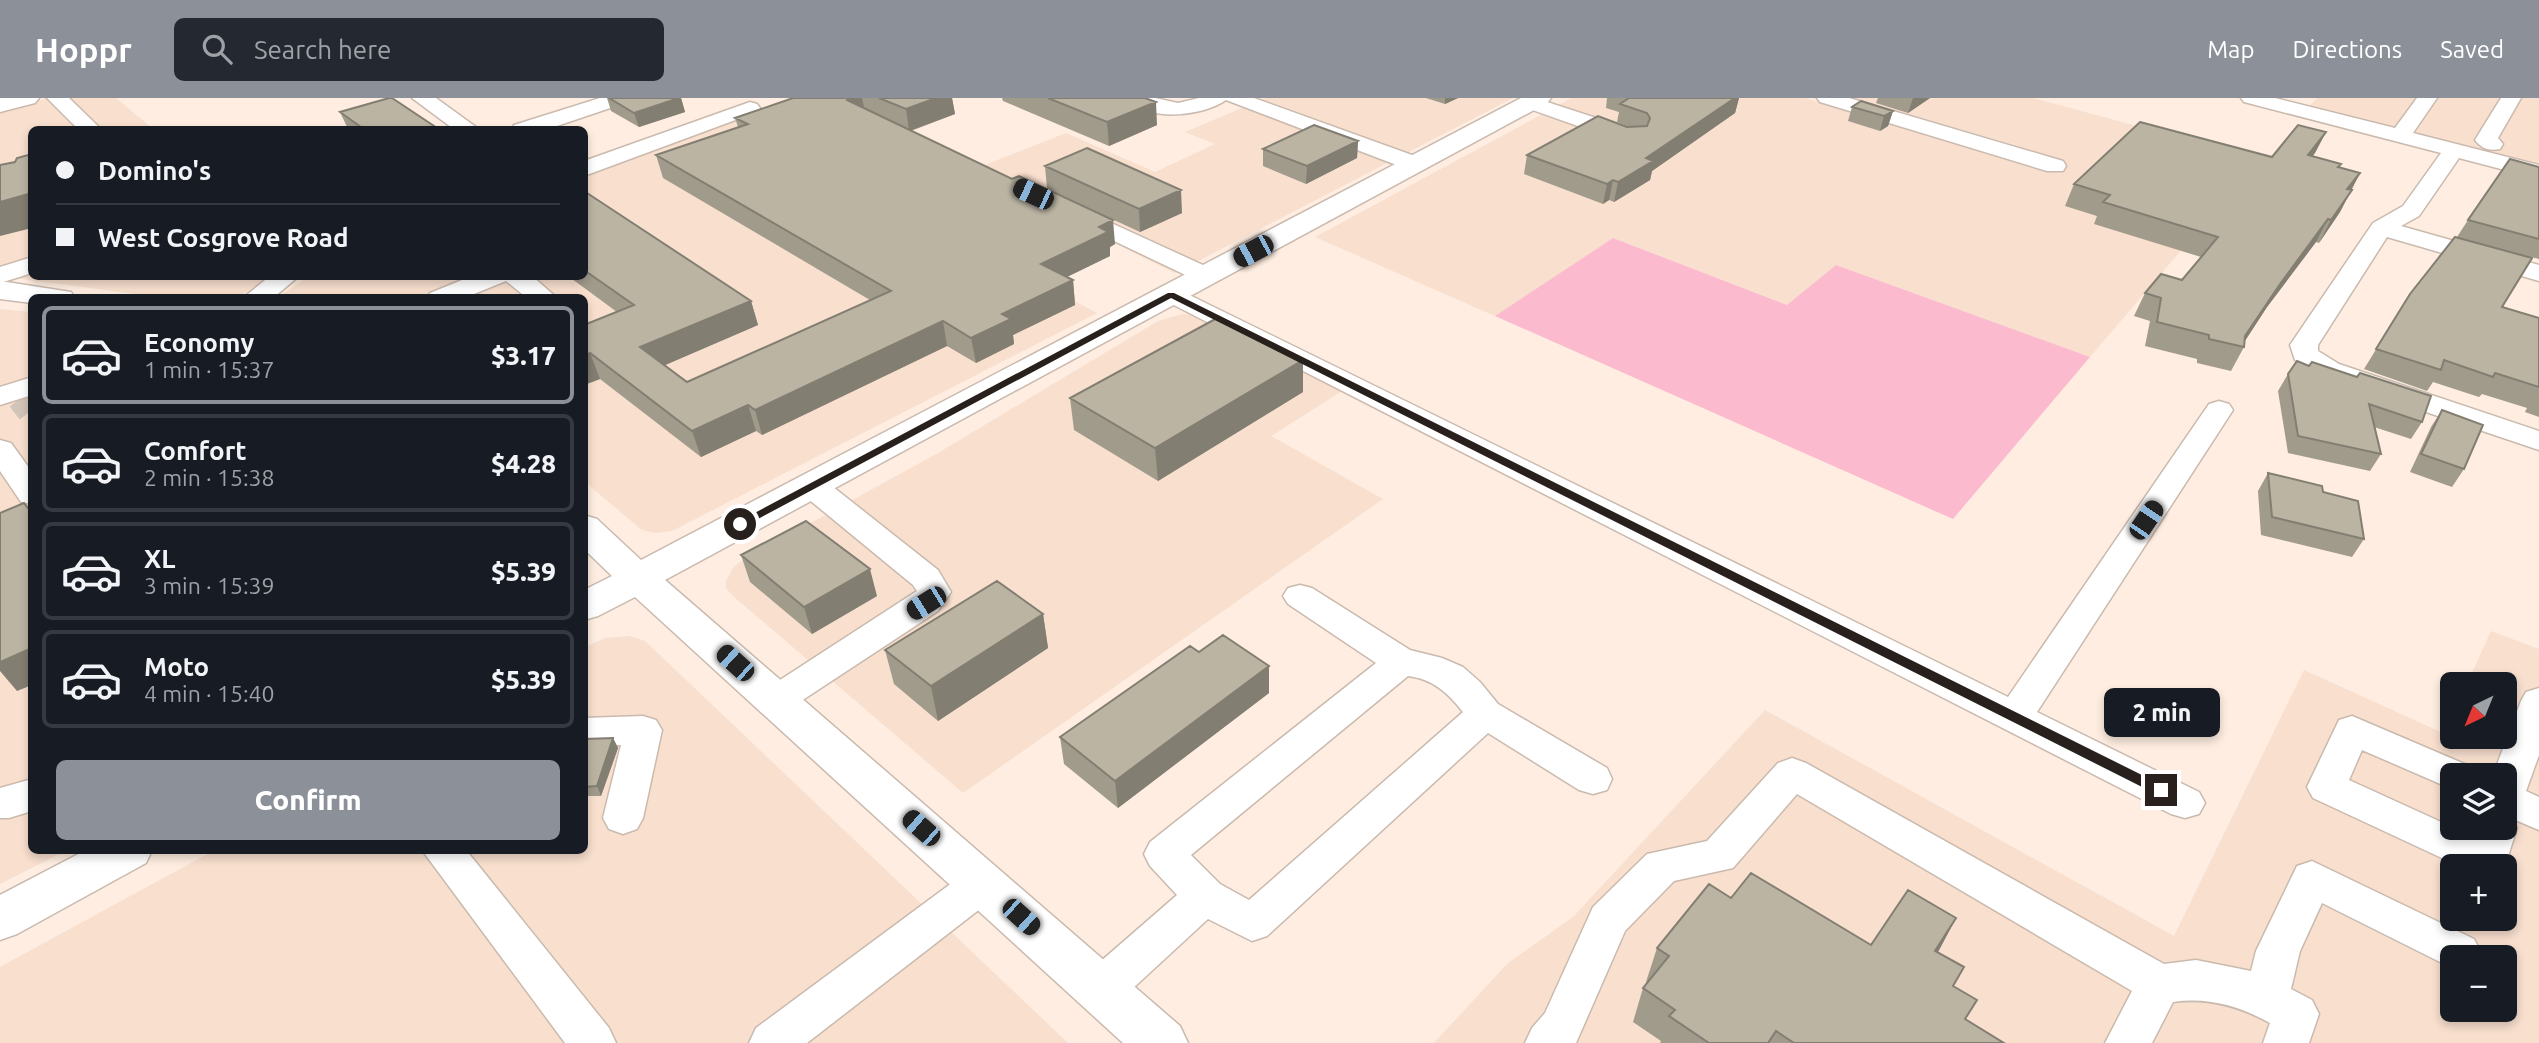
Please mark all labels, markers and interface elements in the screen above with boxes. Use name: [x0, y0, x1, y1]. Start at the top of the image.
search box: [174, 18, 664, 81]
icon: search: [198, 30, 236, 68]
text: Hoppr: [35, 31, 132, 68]
text: Search here: [254, 35, 391, 64]
text: Map: [2207, 36, 2254, 63]
text: Directions: [2292, 36, 2402, 63]
text: Saved: [2440, 36, 2504, 63]
text: Domino's: [98, 156, 211, 185]
car: [1010, 176, 1057, 212]
text: West Cosgrove Road: [98, 223, 349, 252]
car: [1230, 232, 1277, 270]
icon: car: [60, 324, 123, 387]
text: Economy: [144, 328, 254, 357]
text: $3.17: [491, 341, 556, 370]
text: 1 min · 15:37: [144, 357, 275, 382]
icon: car: [60, 432, 123, 495]
text: Comfort: [144, 436, 247, 465]
text: $4.28: [491, 449, 556, 478]
text: 2 min · 15:38: [144, 465, 275, 490]
car: [2126, 497, 2167, 543]
route start: [724, 508, 756, 540]
icon: car: [60, 540, 123, 603]
text: XL: [144, 544, 175, 573]
text: $5.39: [491, 557, 556, 586]
text: 3 min · 15:39: [144, 573, 275, 598]
car: [903, 583, 950, 623]
car: [713, 641, 758, 685]
icon: car: [60, 648, 123, 711]
text: Moto: [144, 652, 209, 681]
text: $5.39: [491, 665, 556, 694]
north arrow: [2440, 672, 2516, 749]
map controls: [2440, 672, 2517, 1022]
text: 4 min · 15:40: [144, 681, 275, 706]
callout: 2 min: [2103, 688, 2219, 738]
text: 2 min: [2133, 700, 2191, 725]
button: Confirm: [56, 760, 560, 840]
button: layers: [2440, 763, 2517, 840]
route end: [2145, 774, 2177, 806]
car: [899, 806, 944, 850]
button: +: [2440, 854, 2517, 931]
car: [999, 895, 1044, 939]
button: −: [2440, 945, 2517, 1022]

